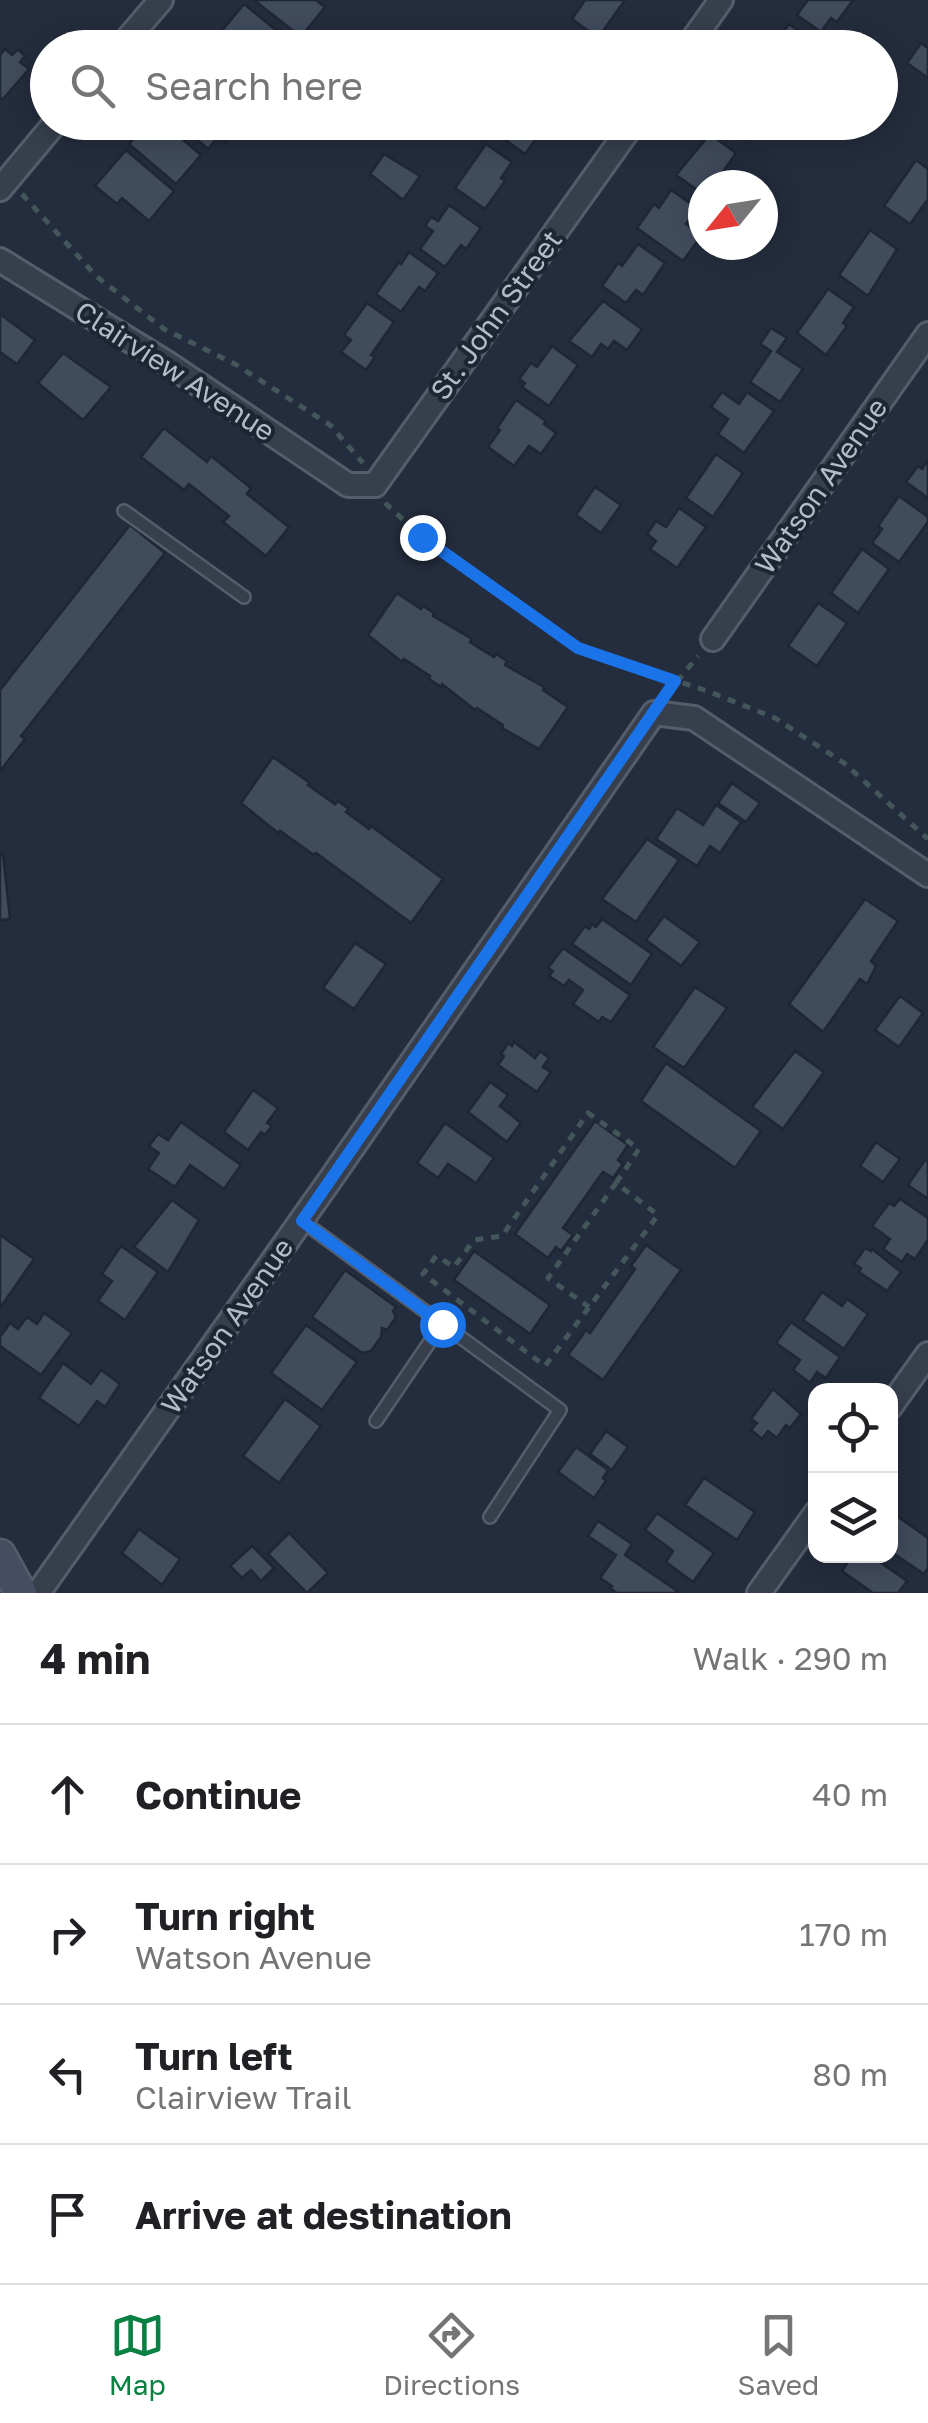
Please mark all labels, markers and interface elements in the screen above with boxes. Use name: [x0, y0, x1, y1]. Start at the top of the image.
search box: [30, 30, 898, 140]
icon: search: [65, 58, 120, 113]
text: Search here: [145, 63, 363, 108]
north arrow: [688, 170, 778, 260]
street label: St. John Street: [423, 224, 568, 406]
street label: Clairview Avenue: [70, 294, 281, 447]
street label: Watson Avenue: [748, 391, 894, 580]
route end: [400, 515, 446, 561]
street label: Watson Avenue: [154, 1231, 300, 1420]
route start: [420, 1302, 466, 1348]
map controls: [808, 1383, 898, 1563]
button: locate: [808, 1383, 898, 1473]
button: layers: [808, 1473, 898, 1563]
text: 4 min: [40, 1633, 150, 1683]
text: Walk · 290 m: [692, 1639, 888, 1677]
icon: ahead: [40, 1767, 95, 1822]
text: Continue: [135, 1772, 301, 1817]
text: 40 m: [812, 1775, 888, 1813]
text: Turn right: [135, 1893, 315, 1938]
icon: right: [40, 1907, 95, 1962]
text: 170 m: [799, 1915, 888, 1953]
text: Watson Avenue: [135, 1938, 372, 1976]
text: Turn left: [135, 2033, 293, 2078]
icon: left: [40, 2047, 95, 2102]
text: 80 m: [812, 2055, 888, 2093]
text: Clairview Trail: [135, 2078, 352, 2116]
icon: arrive: [40, 2187, 95, 2242]
text: Arrive at destination: [135, 2192, 512, 2237]
tab: Map: [109, 2308, 166, 2401]
tab: Directions: [383, 2308, 520, 2401]
tab: Saved: [737, 2308, 819, 2401]

